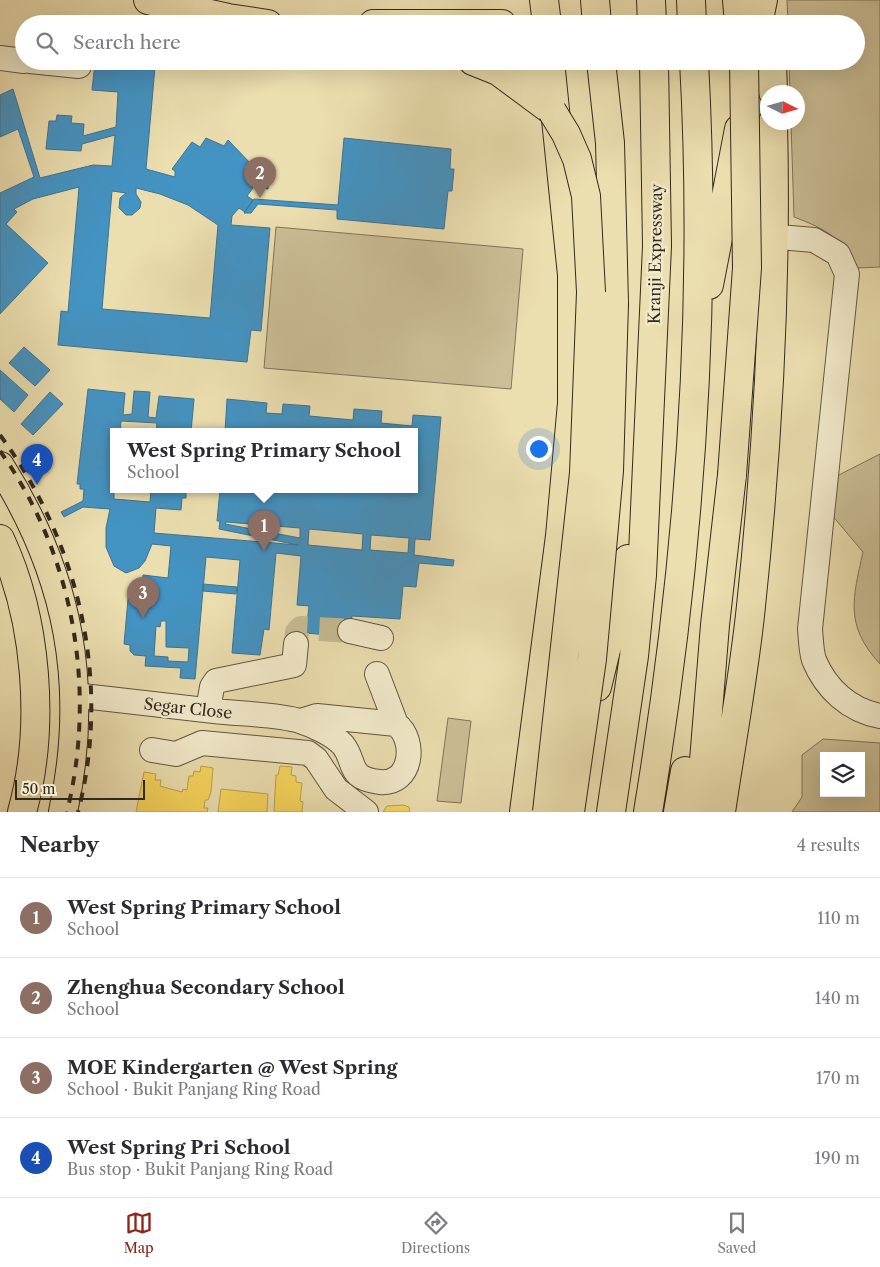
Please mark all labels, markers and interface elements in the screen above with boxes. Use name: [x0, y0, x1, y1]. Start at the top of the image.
search box: [15, 15, 865, 70]
icon: search: [33, 29, 61, 57]
text: Search here: [73, 31, 181, 54]
north arrow: [760, 85, 805, 130]
pin: 2: [244, 157, 276, 198]
street label: Kranji Expressway: [644, 182, 666, 324]
popup: [110, 428, 418, 493]
your location: [526, 436, 552, 462]
text: West Spring Primary School: [127, 439, 401, 462]
pin: 4: [21, 444, 53, 485]
text: School: [127, 462, 179, 482]
pin: 1: [248, 510, 280, 551]
pin: 3: [127, 577, 159, 618]
street label: Segar Close: [143, 693, 233, 723]
map controls: [820, 752, 865, 797]
button: layers: [820, 752, 865, 797]
scale bar: [15, 777, 145, 800]
text: 50 m: [22, 780, 55, 798]
text: Nearby: [20, 832, 99, 857]
text: 4 results: [797, 835, 860, 855]
text: West Spring Primary School: [67, 896, 341, 919]
text: 1: [32, 908, 40, 928]
text: 110 m: [817, 908, 860, 928]
text: School: [67, 919, 119, 939]
text: Zhenghua Secondary School: [67, 976, 345, 999]
text: 2: [31, 988, 41, 1008]
text: 140 m: [815, 988, 860, 1008]
text: School: [67, 999, 119, 1019]
text: MOE Kindergarten @ West Spring: [67, 1056, 397, 1079]
text: 3: [31, 1068, 41, 1088]
text: 170 m: [816, 1068, 860, 1088]
text: School · Bukit Panjang Ring Road: [67, 1079, 321, 1099]
text: West Spring Pri School: [67, 1136, 291, 1159]
text: 4: [31, 1148, 41, 1168]
text: 190 m: [815, 1148, 860, 1168]
text: Bus stop · Bukit Panjang Ring Road: [67, 1159, 333, 1179]
tab: Map: [124, 1209, 154, 1257]
tab: Directions: [401, 1209, 470, 1257]
tab: Saved: [717, 1209, 756, 1257]

